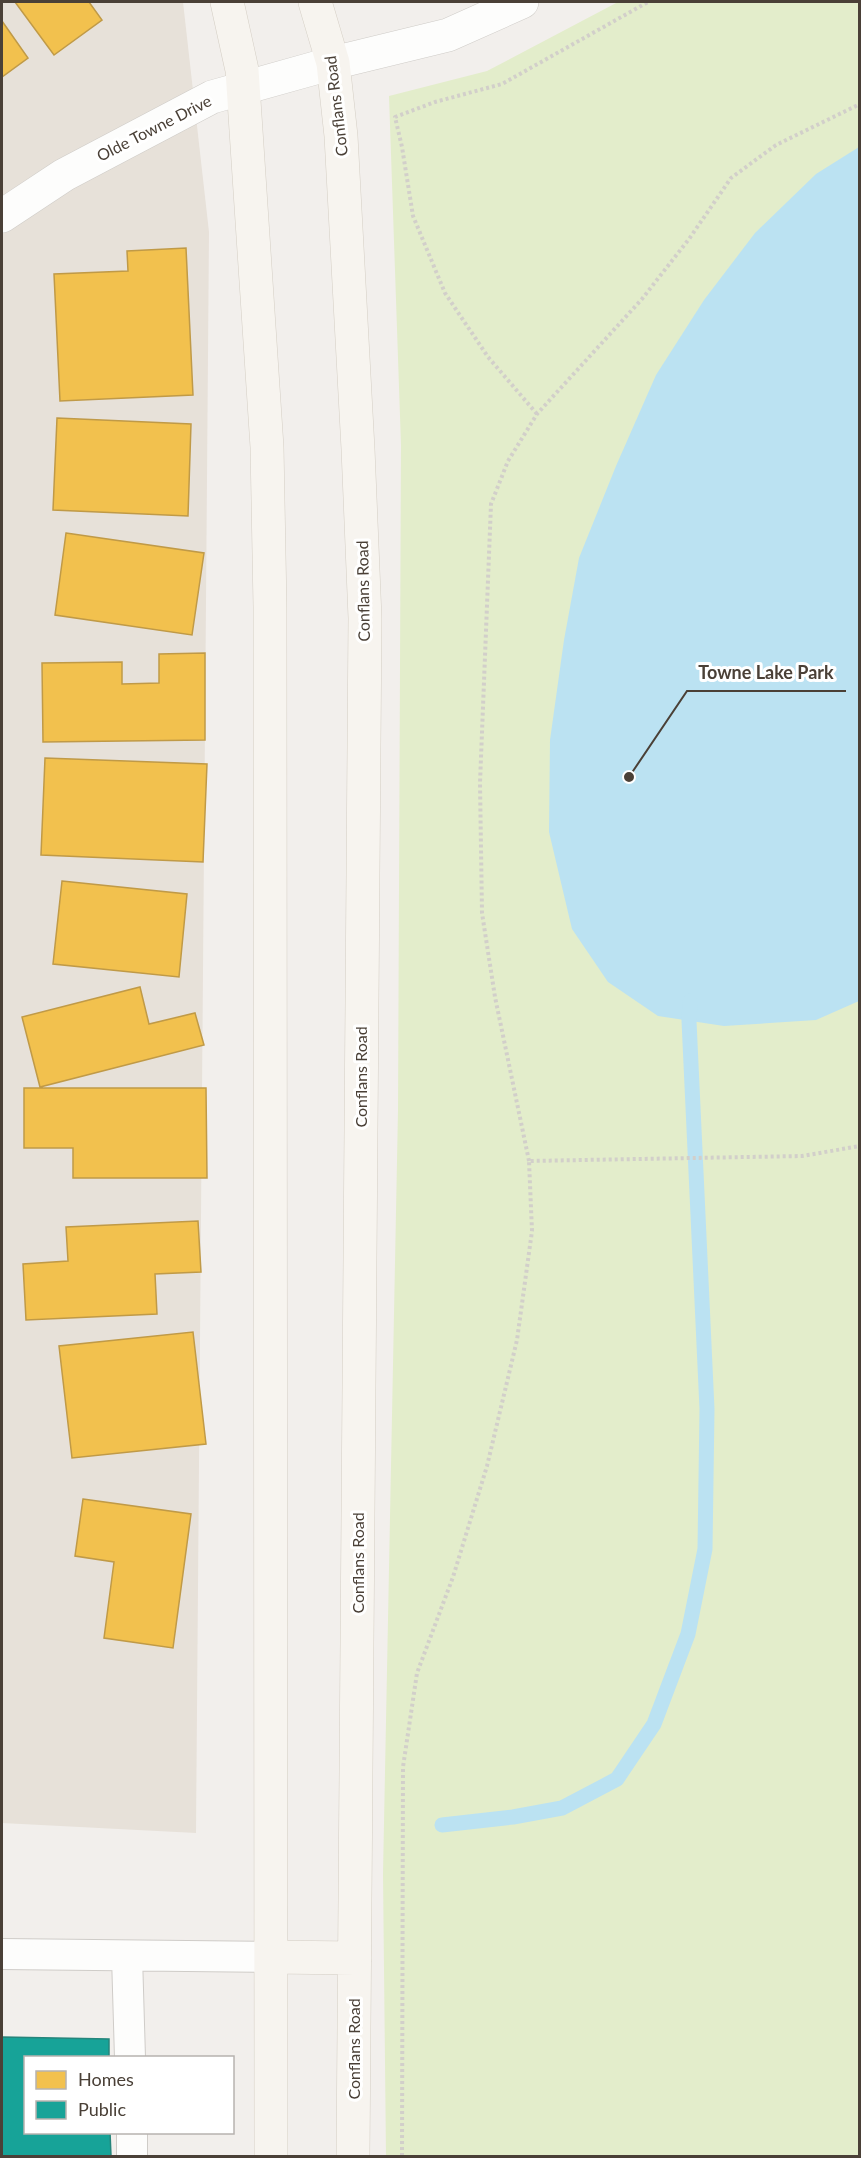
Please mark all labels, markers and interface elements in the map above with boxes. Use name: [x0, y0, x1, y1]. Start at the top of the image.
street label: Conflans Road: [320, 55, 351, 157]
street label: Olde Towne Drive: [93, 90, 214, 165]
street label: Conflans Road: [352, 540, 373, 642]
callout: Towne Lake Park: [687, 655, 846, 691]
text: Towne Lake Park: [698, 661, 834, 683]
street label: Conflans Road: [351, 1026, 370, 1128]
street label: Conflans Road: [348, 1512, 367, 1614]
street label: Conflans Road: [344, 1998, 363, 2100]
legend: [24, 2056, 234, 2134]
text: Homes: [78, 2068, 134, 2090]
text: Public: [78, 2098, 126, 2120]

